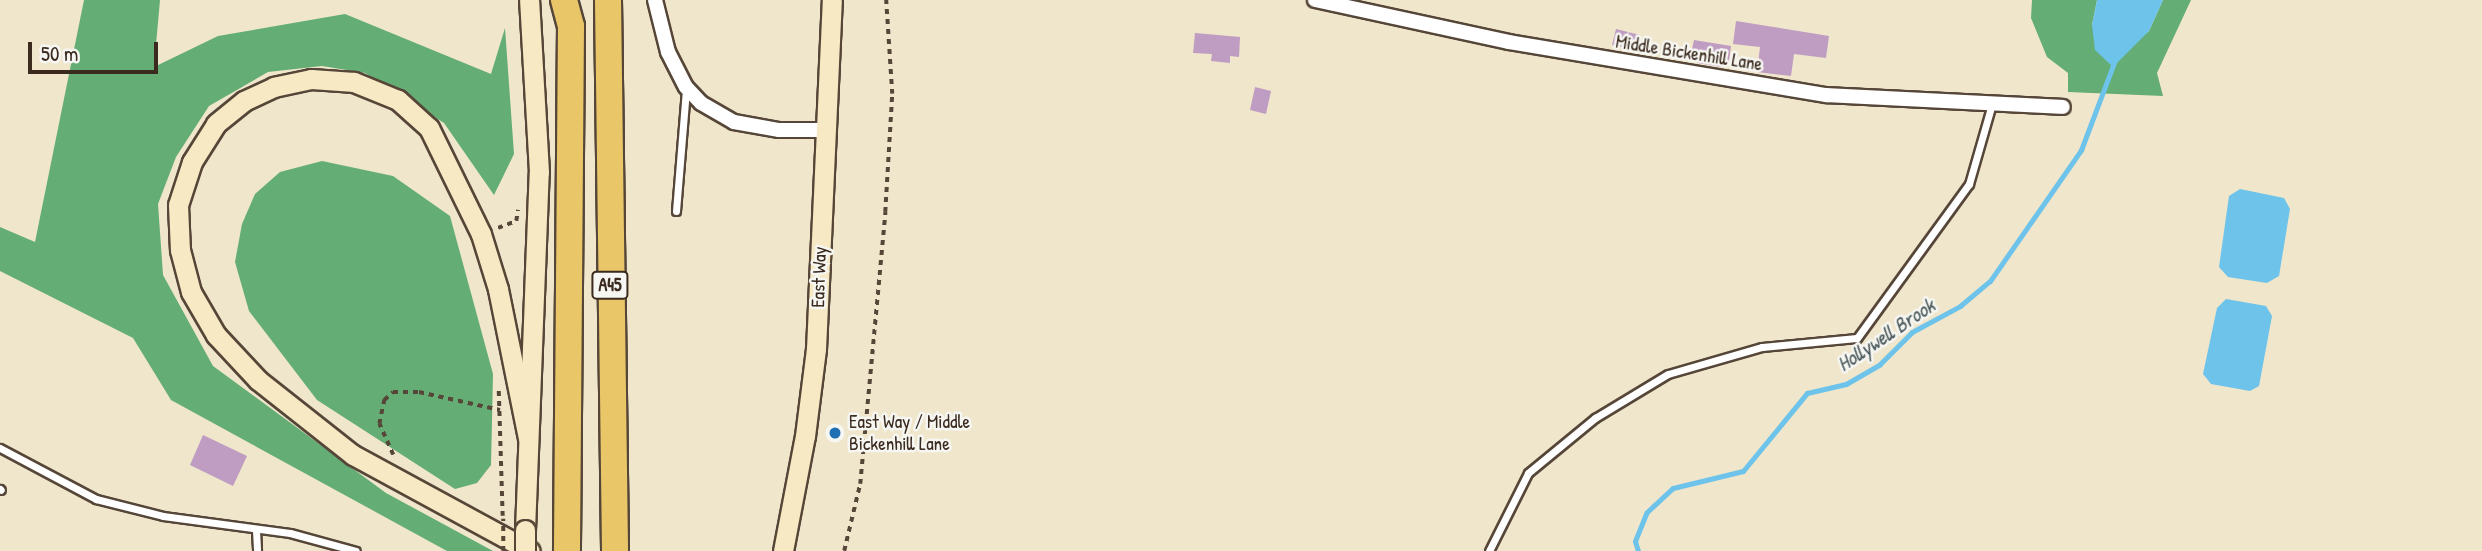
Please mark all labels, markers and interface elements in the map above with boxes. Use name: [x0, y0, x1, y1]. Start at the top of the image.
scale bar: [32, 28, 161, 72]
street label: Middle Bickenhill Lane: [1614, 30, 1764, 76]
text: 50 m: [41, 39, 78, 68]
street label: East Way: [807, 246, 831, 308]
road number: A45: [591, 270, 629, 300]
water label: Hollywell Brook: [1832, 293, 1940, 377]
place label: East Way / Middle Bickenhill Lane: [849, 411, 970, 455]
marker: East Way / Middle Bickenhill Lane: [827, 425, 843, 441]

